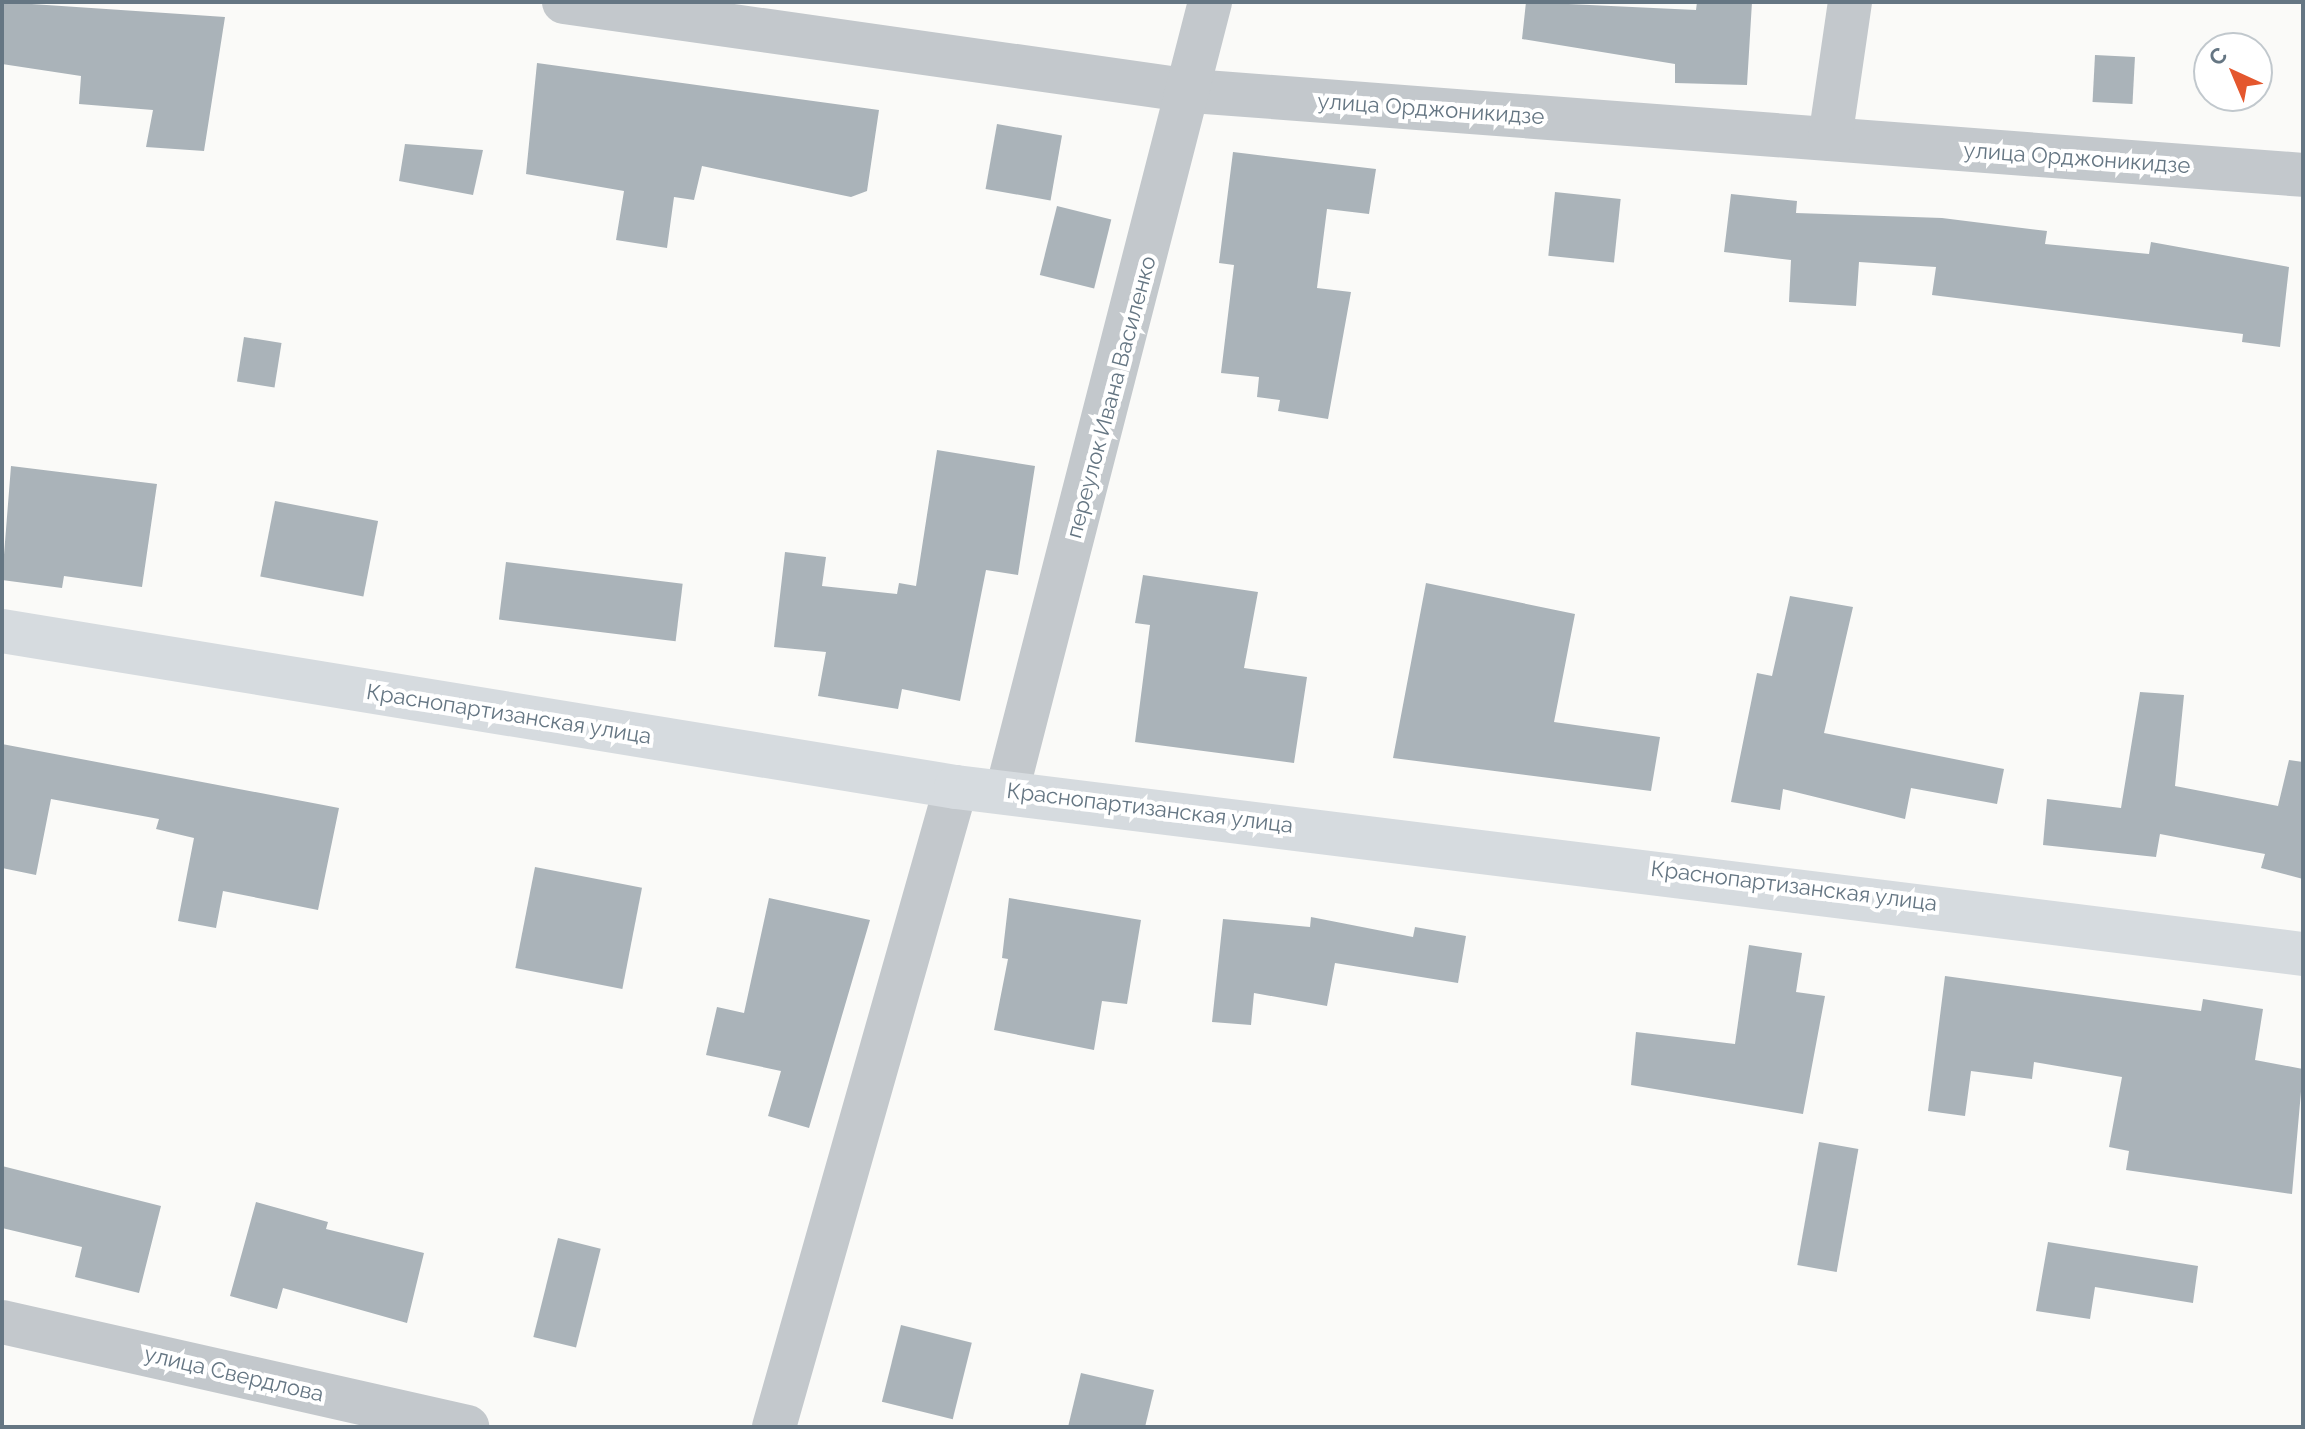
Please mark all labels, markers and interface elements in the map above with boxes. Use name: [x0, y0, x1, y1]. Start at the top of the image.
north arrow: [2193, 32, 2273, 112]
text: С: [2203, 42, 2232, 71]
street label: улица Орджоникидзе: [1317, 88, 1545, 130]
street label: улица Орджоникидзе: [1963, 137, 2191, 179]
street label: переулок Ивана Василенко: [1061, 253, 1161, 541]
street label: Краснопартизанская улица: [364, 678, 654, 750]
street label: Краснопартизанская улица: [1005, 777, 1295, 839]
street label: Краснопартизанская улица: [1649, 855, 1939, 917]
street label: улица Свердлова: [142, 1341, 326, 1407]

